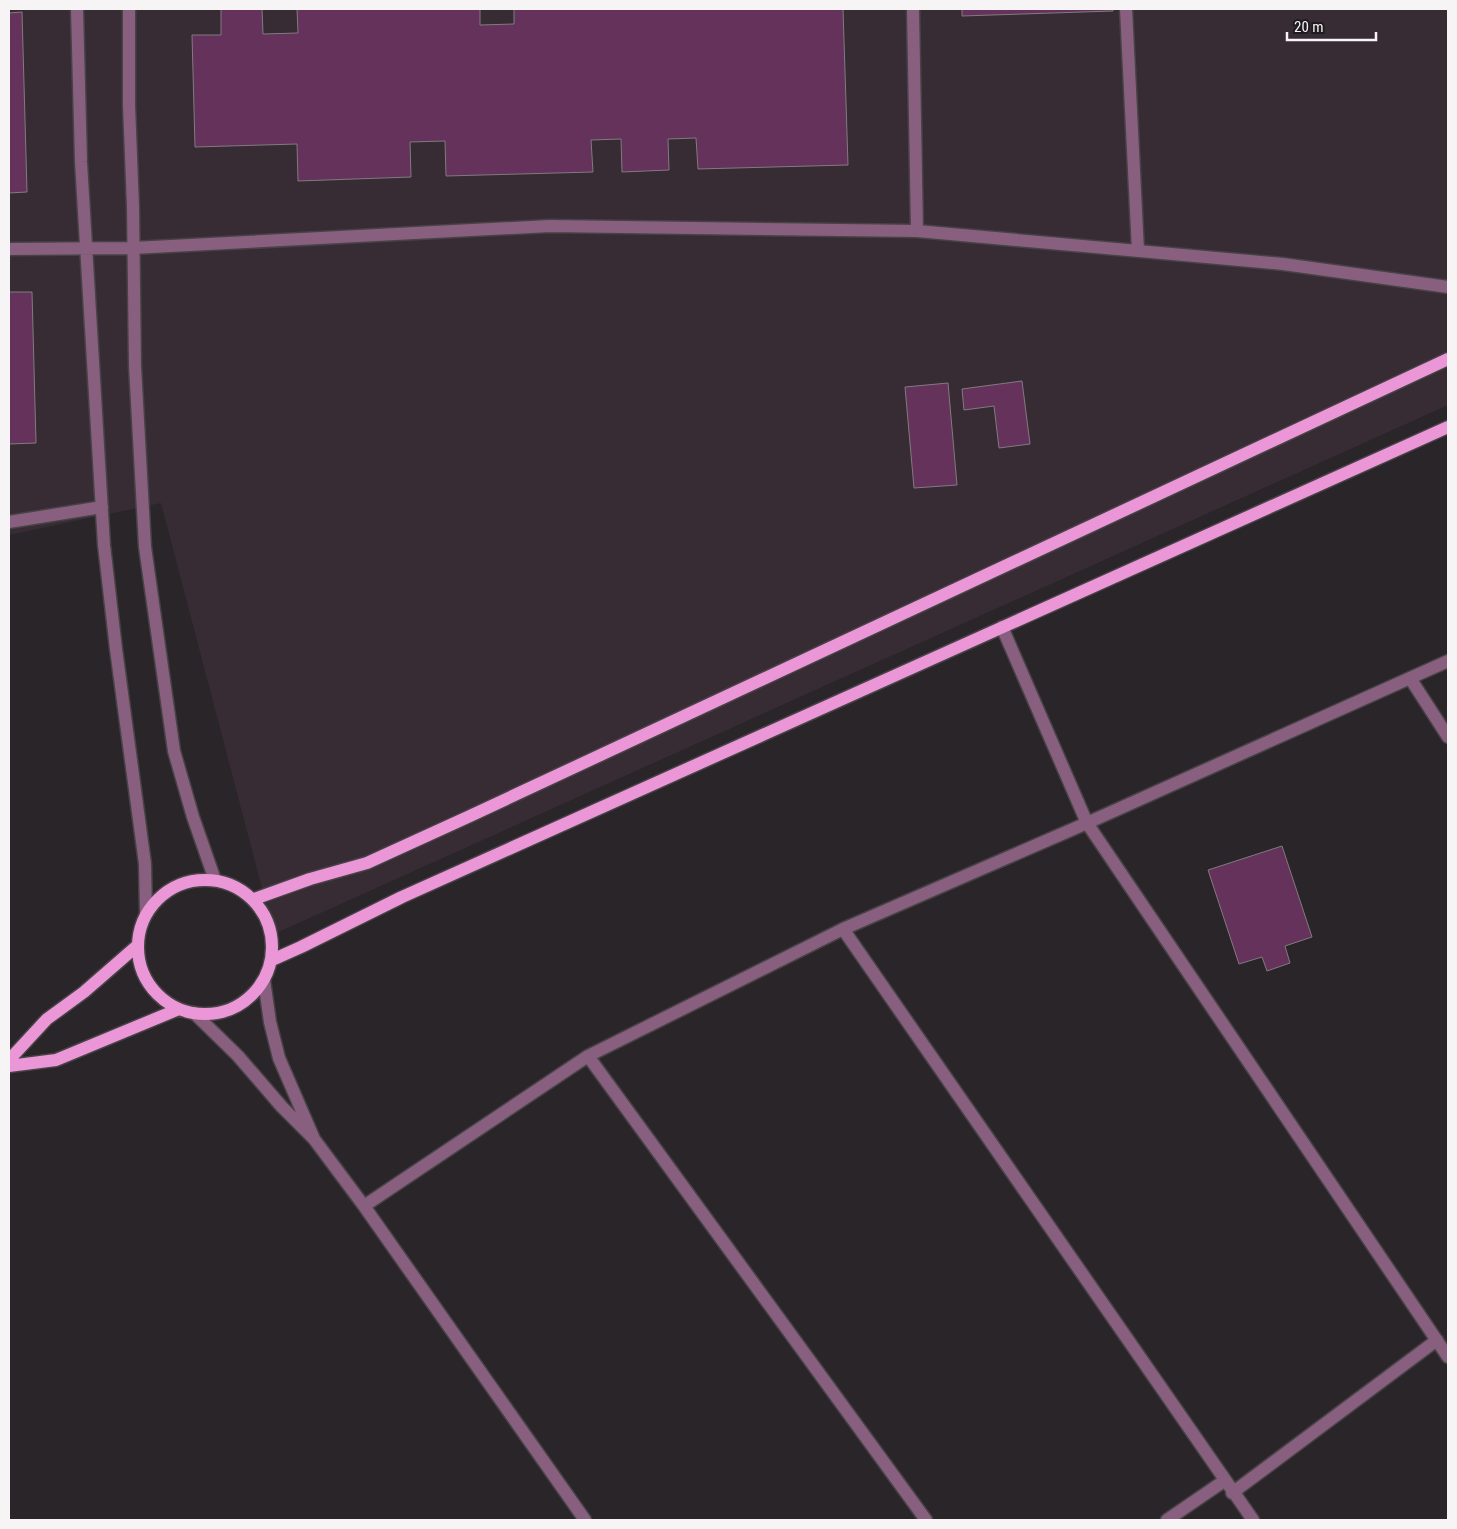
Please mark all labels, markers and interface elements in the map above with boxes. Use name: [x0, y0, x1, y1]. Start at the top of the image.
scale bar: [1287, 10, 1376, 42]
text: 20 m: [1294, 18, 1324, 36]

